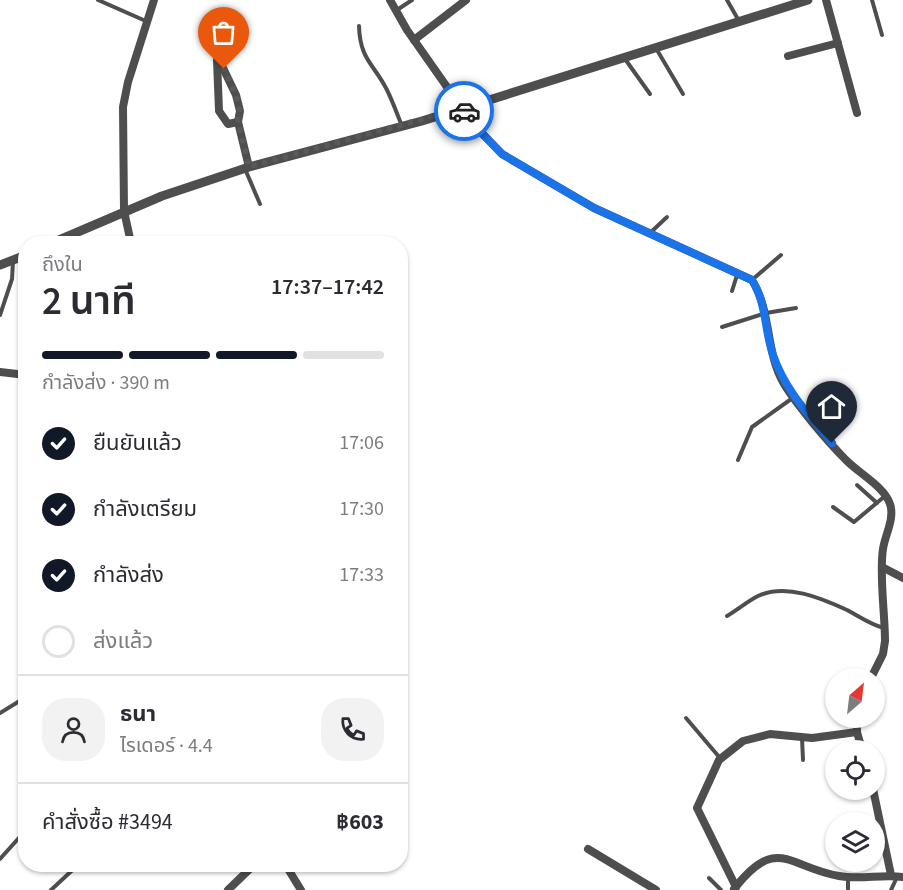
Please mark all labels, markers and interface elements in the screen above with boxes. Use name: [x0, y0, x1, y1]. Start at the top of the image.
pin: [198, 7, 249, 69]
icon: bag: [207, 16, 240, 49]
courier: [434, 81, 494, 141]
icon: car: [448, 95, 481, 128]
text: ถึงใน: [42, 251, 83, 279]
text: 17:37–17:42: [271, 271, 384, 303]
text: 2 นาที: [42, 274, 136, 330]
text: กำลังส่ง · 390 m: [42, 369, 170, 397]
pin: [806, 381, 857, 443]
icon: home: [815, 390, 848, 423]
icon: check: [42, 427, 75, 460]
text: ยืนยันแล้ว: [93, 427, 182, 459]
text: 17:06: [339, 429, 384, 457]
icon: check: [42, 493, 75, 526]
text: กำลังเตรียม: [93, 493, 197, 525]
text: 17:30: [339, 495, 384, 523]
icon: check: [42, 559, 75, 592]
text: กำลังส่ง: [93, 559, 164, 591]
text: 17:33: [339, 561, 384, 589]
text: ส่งแล้ว: [93, 625, 153, 657]
north arrow: [825, 668, 885, 728]
map controls: [825, 668, 885, 872]
button: person: [42, 698, 105, 761]
text: ธนา: [120, 698, 156, 730]
button: phone: [321, 698, 384, 761]
text: ไรเดอร์ · 4.4: [120, 732, 213, 760]
button: locate: [825, 740, 885, 800]
text: คำสั่งซื้อ #3494: [42, 806, 173, 838]
text: ฿603: [336, 806, 384, 838]
button: layers: [825, 812, 885, 872]

